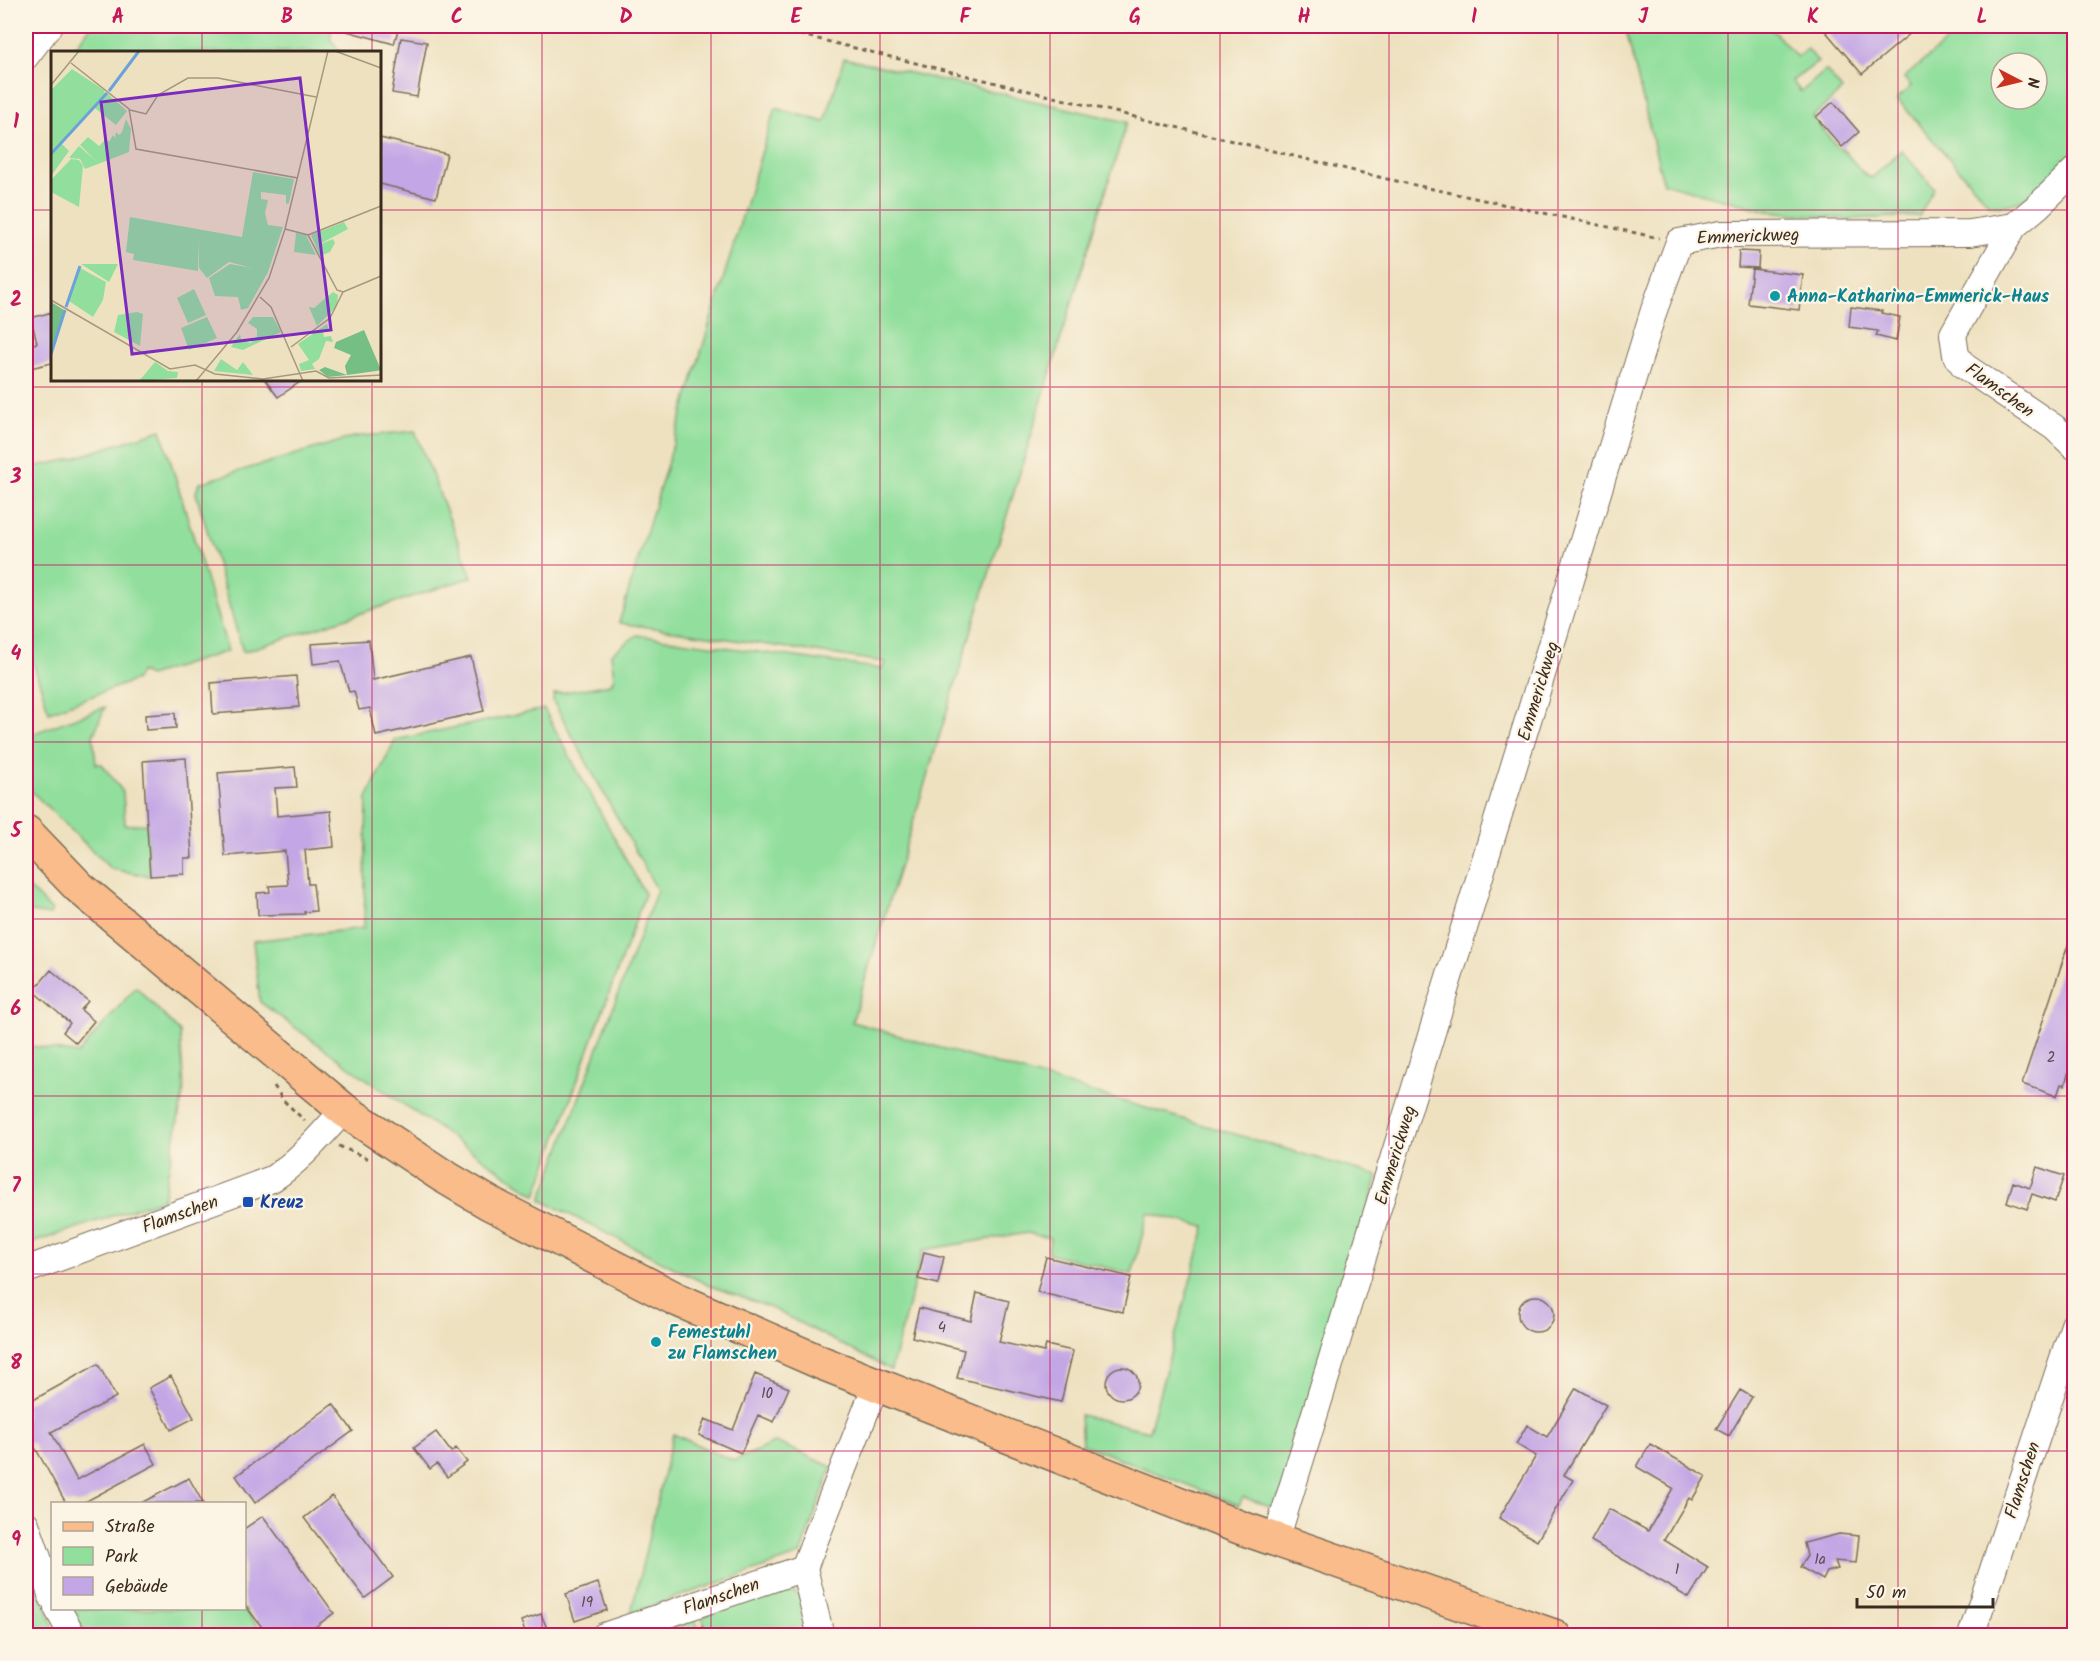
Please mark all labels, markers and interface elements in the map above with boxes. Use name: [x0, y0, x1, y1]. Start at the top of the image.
text: A: [112, 2, 124, 34]
text: B: [281, 2, 293, 34]
text: C: [451, 2, 463, 34]
text: D: [619, 2, 633, 34]
text: E: [790, 2, 802, 34]
text: F: [960, 2, 972, 34]
text: G: [1129, 2, 1141, 34]
text: H: [1297, 2, 1311, 34]
text: I: [1471, 2, 1477, 34]
text: J: [1638, 2, 1649, 34]
text: K: [1807, 2, 1819, 34]
text: L: [1977, 2, 1987, 34]
inset map: [51, 51, 381, 381]
north arrow: [1989, 51, 2049, 111]
text: N: [2019, 76, 2045, 89]
text: 1: [13, 107, 19, 139]
street label: Emmerickweg: [1696, 221, 1800, 254]
place label: Anna-Katharina-Emmerick-Haus: [1787, 283, 2050, 312]
text: 2: [10, 285, 22, 317]
marker: Anna-Katharina-Emmerick-Haus: [1768, 289, 1782, 303]
street label: Flamschen: [1958, 356, 2040, 426]
text: 3: [10, 462, 22, 494]
street label: Emmerickweg: [1511, 638, 1568, 745]
text: 4: [11, 639, 22, 671]
text: 5: [10, 816, 23, 848]
text: 6: [11, 994, 22, 1026]
house number: 2: [2047, 1046, 2055, 1070]
street label: Emmerickweg: [1368, 1102, 1425, 1209]
text: 7: [11, 1171, 21, 1203]
street label: Flamschen: [138, 1188, 223, 1243]
place label: Kreuz: [260, 1189, 304, 1218]
marker: Kreuz: [241, 1195, 255, 1209]
house number: 4: [938, 1316, 946, 1340]
place label: Femestuhl zu Flamschen: [668, 1319, 777, 1369]
marker: Femestuhl zu Flamschen: [649, 1335, 663, 1349]
text: 8: [10, 1348, 22, 1380]
house number: 10: [761, 1382, 774, 1406]
street label: Flamschen: [1997, 1438, 2050, 1523]
legend: [51, 1502, 246, 1610]
text: Straße: [105, 1513, 155, 1542]
text: 9: [11, 1525, 21, 1557]
text: Park: [105, 1543, 138, 1572]
house number: 1a: [1814, 1548, 1826, 1572]
house number: 1: [1675, 1558, 1680, 1582]
street label: Flamschen: [679, 1571, 764, 1624]
scale bar: [1857, 1571, 1994, 1609]
text: Gebäude: [105, 1573, 168, 1602]
text: 50 m: [1866, 1579, 1906, 1608]
house number: 19: [581, 1591, 594, 1615]

